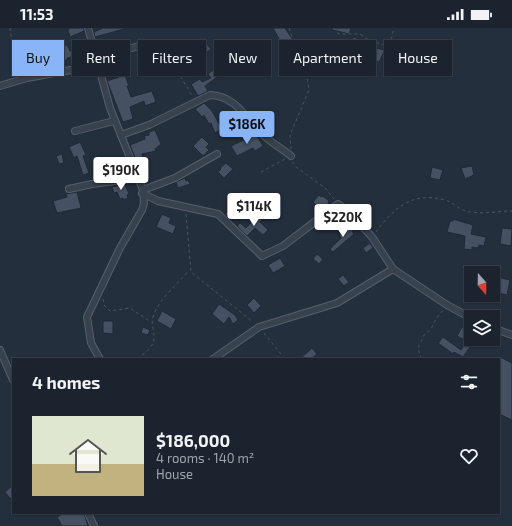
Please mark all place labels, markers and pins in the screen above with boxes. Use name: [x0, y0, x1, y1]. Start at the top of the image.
pin: $186K: [219, 111, 275, 145]
pin: $190K: [93, 157, 149, 191]
pin: $114K: [226, 193, 282, 227]
pin: $220K: [315, 204, 371, 238]

